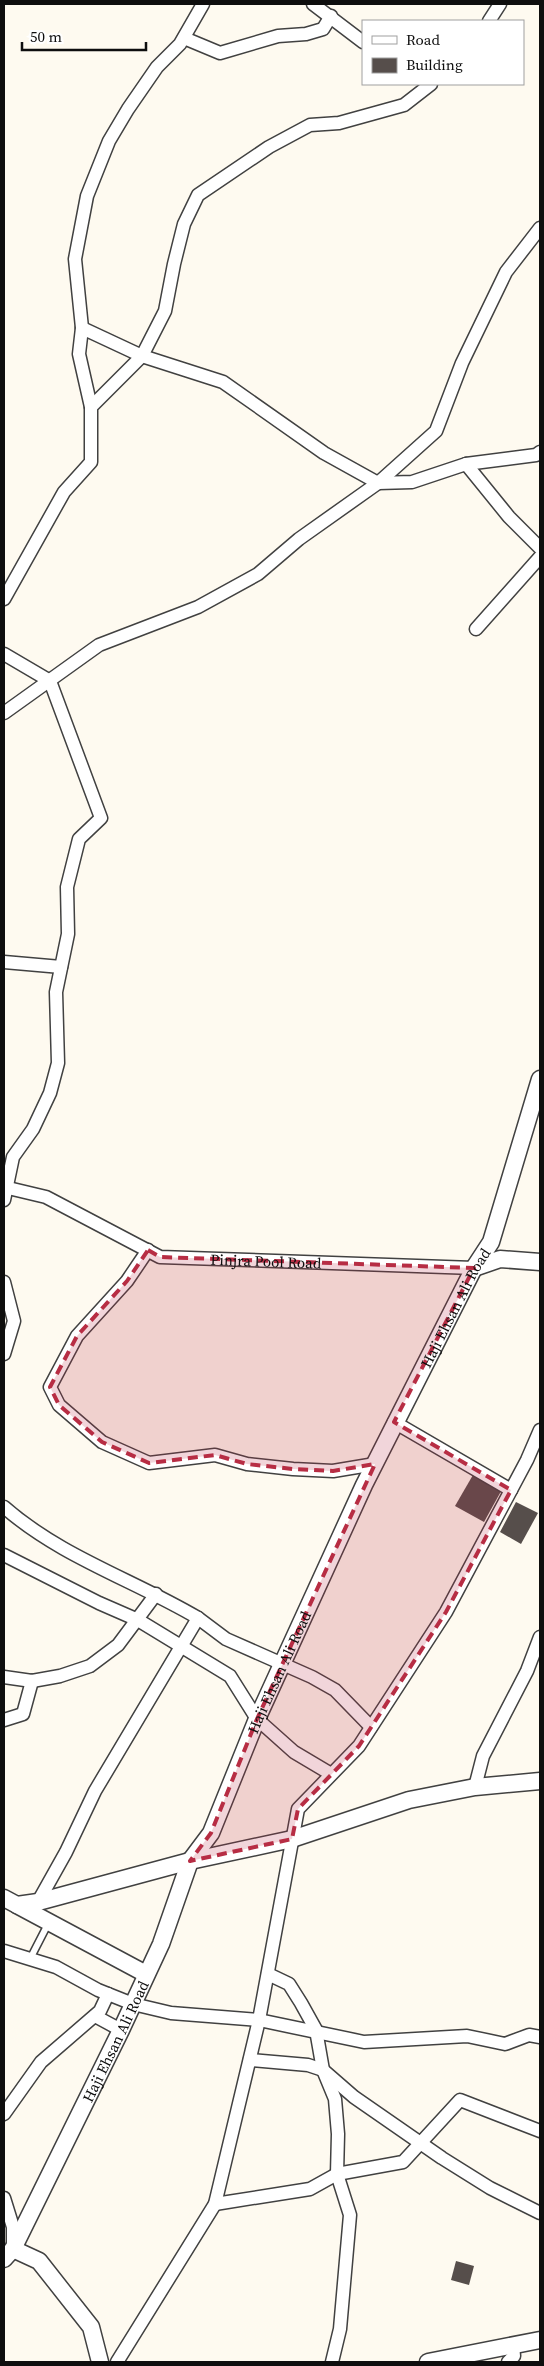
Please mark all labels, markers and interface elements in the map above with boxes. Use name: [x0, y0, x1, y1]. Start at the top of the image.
scale bar: [22, 20, 146, 52]
legend: [362, 20, 524, 85]
text: 50 m: [30, 26, 62, 47]
text: Road: [406, 29, 440, 50]
text: Building: [406, 54, 463, 75]
street label: Haji Ehsan Ali Road: [415, 1243, 495, 1371]
street label: Pinjra Pool Road: [210, 1248, 322, 1273]
street label: Haji Ehsan Ali Road: [242, 1607, 316, 1736]
street label: Haji Ehsan Ali Road: [77, 1977, 153, 2105]

